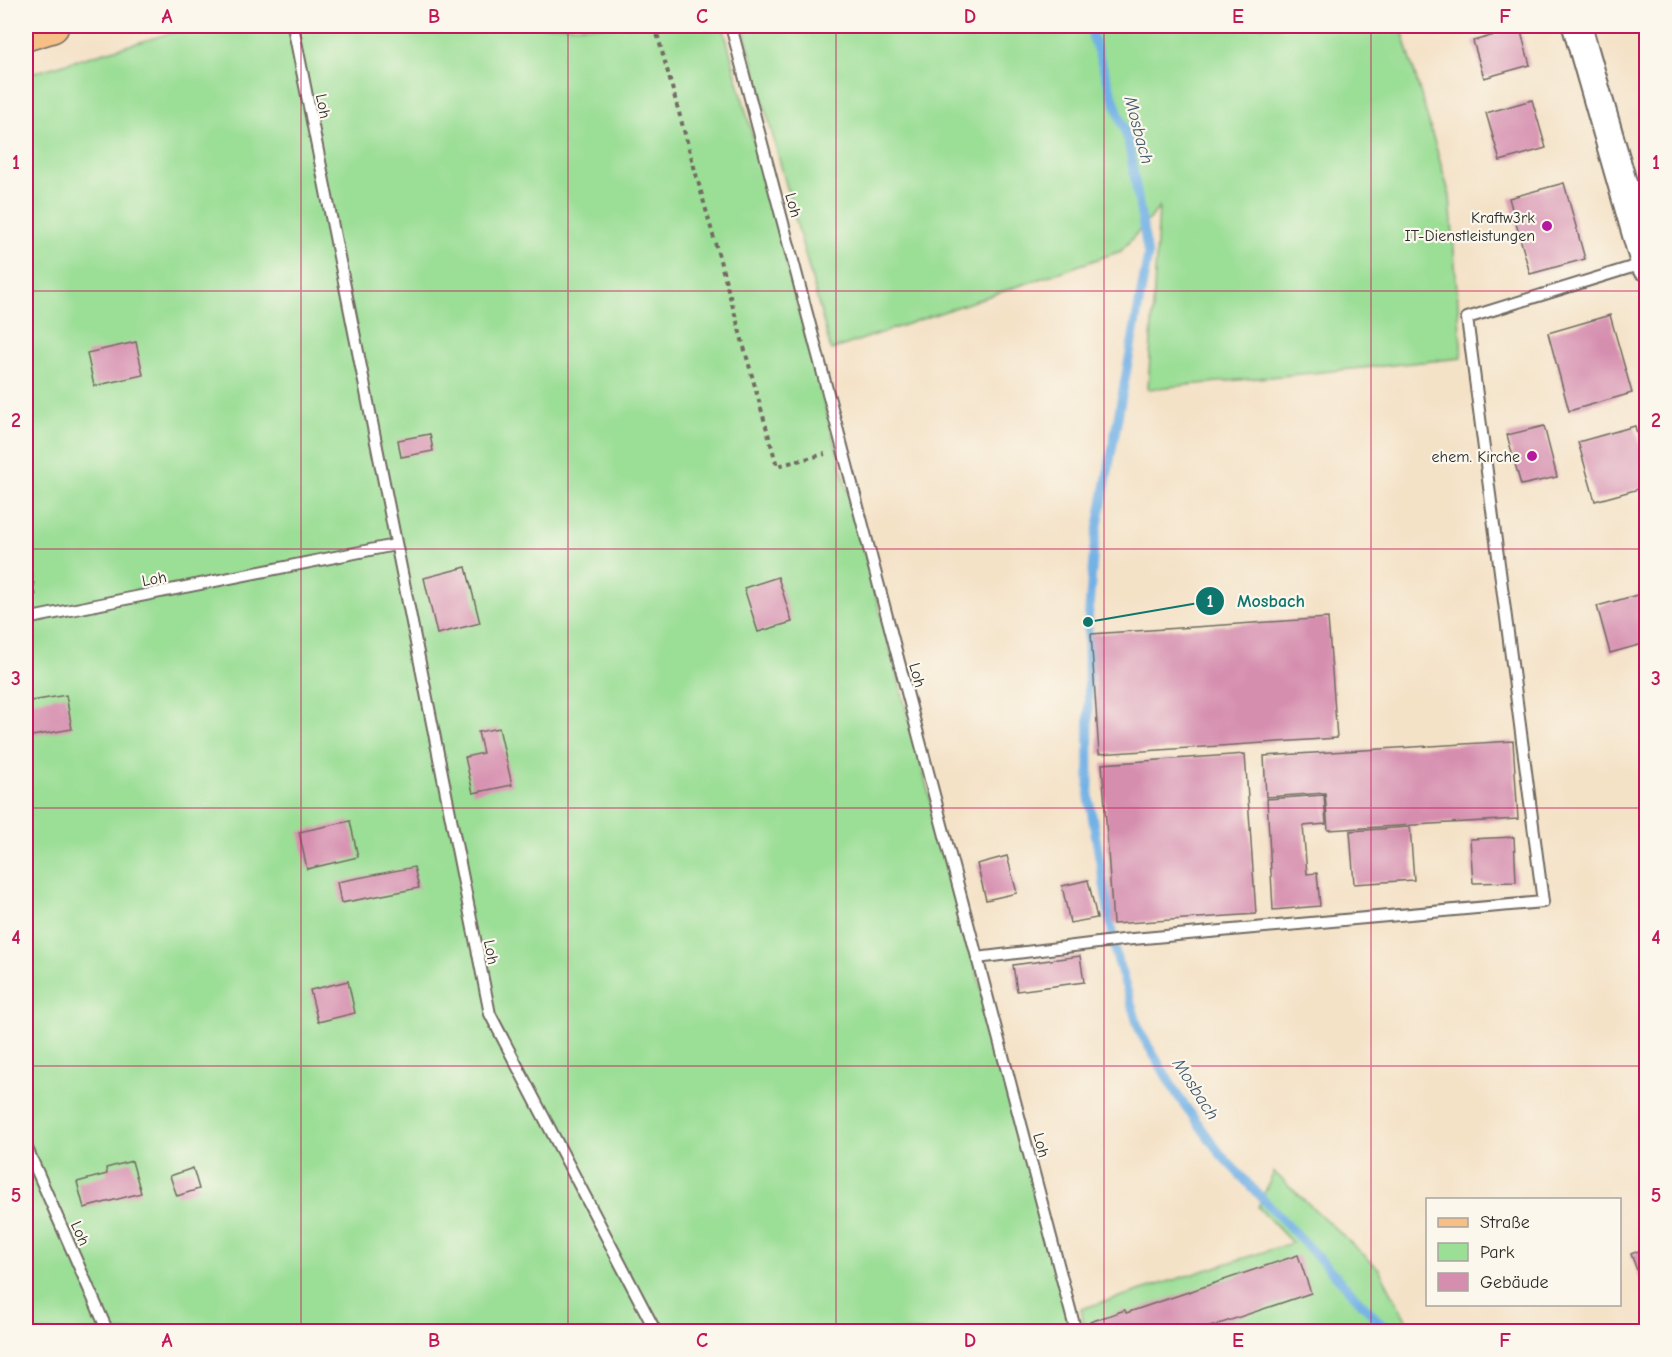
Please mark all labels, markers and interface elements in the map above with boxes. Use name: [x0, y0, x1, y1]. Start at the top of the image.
text: A: [161, 5, 173, 28]
text: B: [428, 5, 440, 28]
text: C: [696, 5, 708, 28]
text: D: [964, 5, 976, 28]
text: E: [1232, 5, 1244, 28]
text: F: [1499, 5, 1511, 28]
street label: Loh: [312, 92, 334, 120]
water label: Mosbach: [1119, 93, 1158, 166]
text: 1: [12, 151, 20, 174]
text: 1: [1652, 151, 1660, 174]
street label: Loh: [781, 191, 805, 220]
place label: Kraftw3rk IT-Dienstleistungen: [1405, 209, 1535, 245]
marker: Kraftw3rk IT-Dienstleistungen: [1540, 219, 1554, 233]
text: 2: [11, 409, 21, 432]
text: 2: [1651, 409, 1661, 432]
place label: ehem. Kirche: [1432, 448, 1520, 466]
marker: ehem. Kirche: [1525, 449, 1539, 463]
street label: Loh: [140, 568, 168, 590]
callout: Mosbach: [1195, 583, 1317, 619]
text: 1: [1206, 591, 1214, 612]
text: Mosbach: [1237, 591, 1305, 612]
street label: Loh: [905, 661, 929, 690]
text: 3: [11, 667, 21, 690]
text: 3: [1651, 667, 1661, 690]
text: 4: [11, 926, 21, 949]
text: 4: [1651, 926, 1661, 949]
street label: Loh: [480, 938, 502, 966]
water label: Mosbach: [1167, 1054, 1223, 1124]
street label: Loh: [1029, 1131, 1053, 1160]
text: 5: [11, 1184, 21, 1207]
text: 5: [1651, 1184, 1661, 1207]
legend: [1426, 1198, 1621, 1306]
text: Straße: [1480, 1212, 1530, 1233]
street label: Loh: [67, 1218, 93, 1248]
text: Park: [1480, 1242, 1515, 1263]
text: Gebäude: [1480, 1272, 1549, 1293]
text: A: [161, 1329, 173, 1352]
text: B: [428, 1329, 440, 1352]
text: C: [696, 1329, 708, 1352]
text: D: [964, 1329, 976, 1352]
text: E: [1232, 1329, 1244, 1352]
text: F: [1499, 1329, 1511, 1352]

